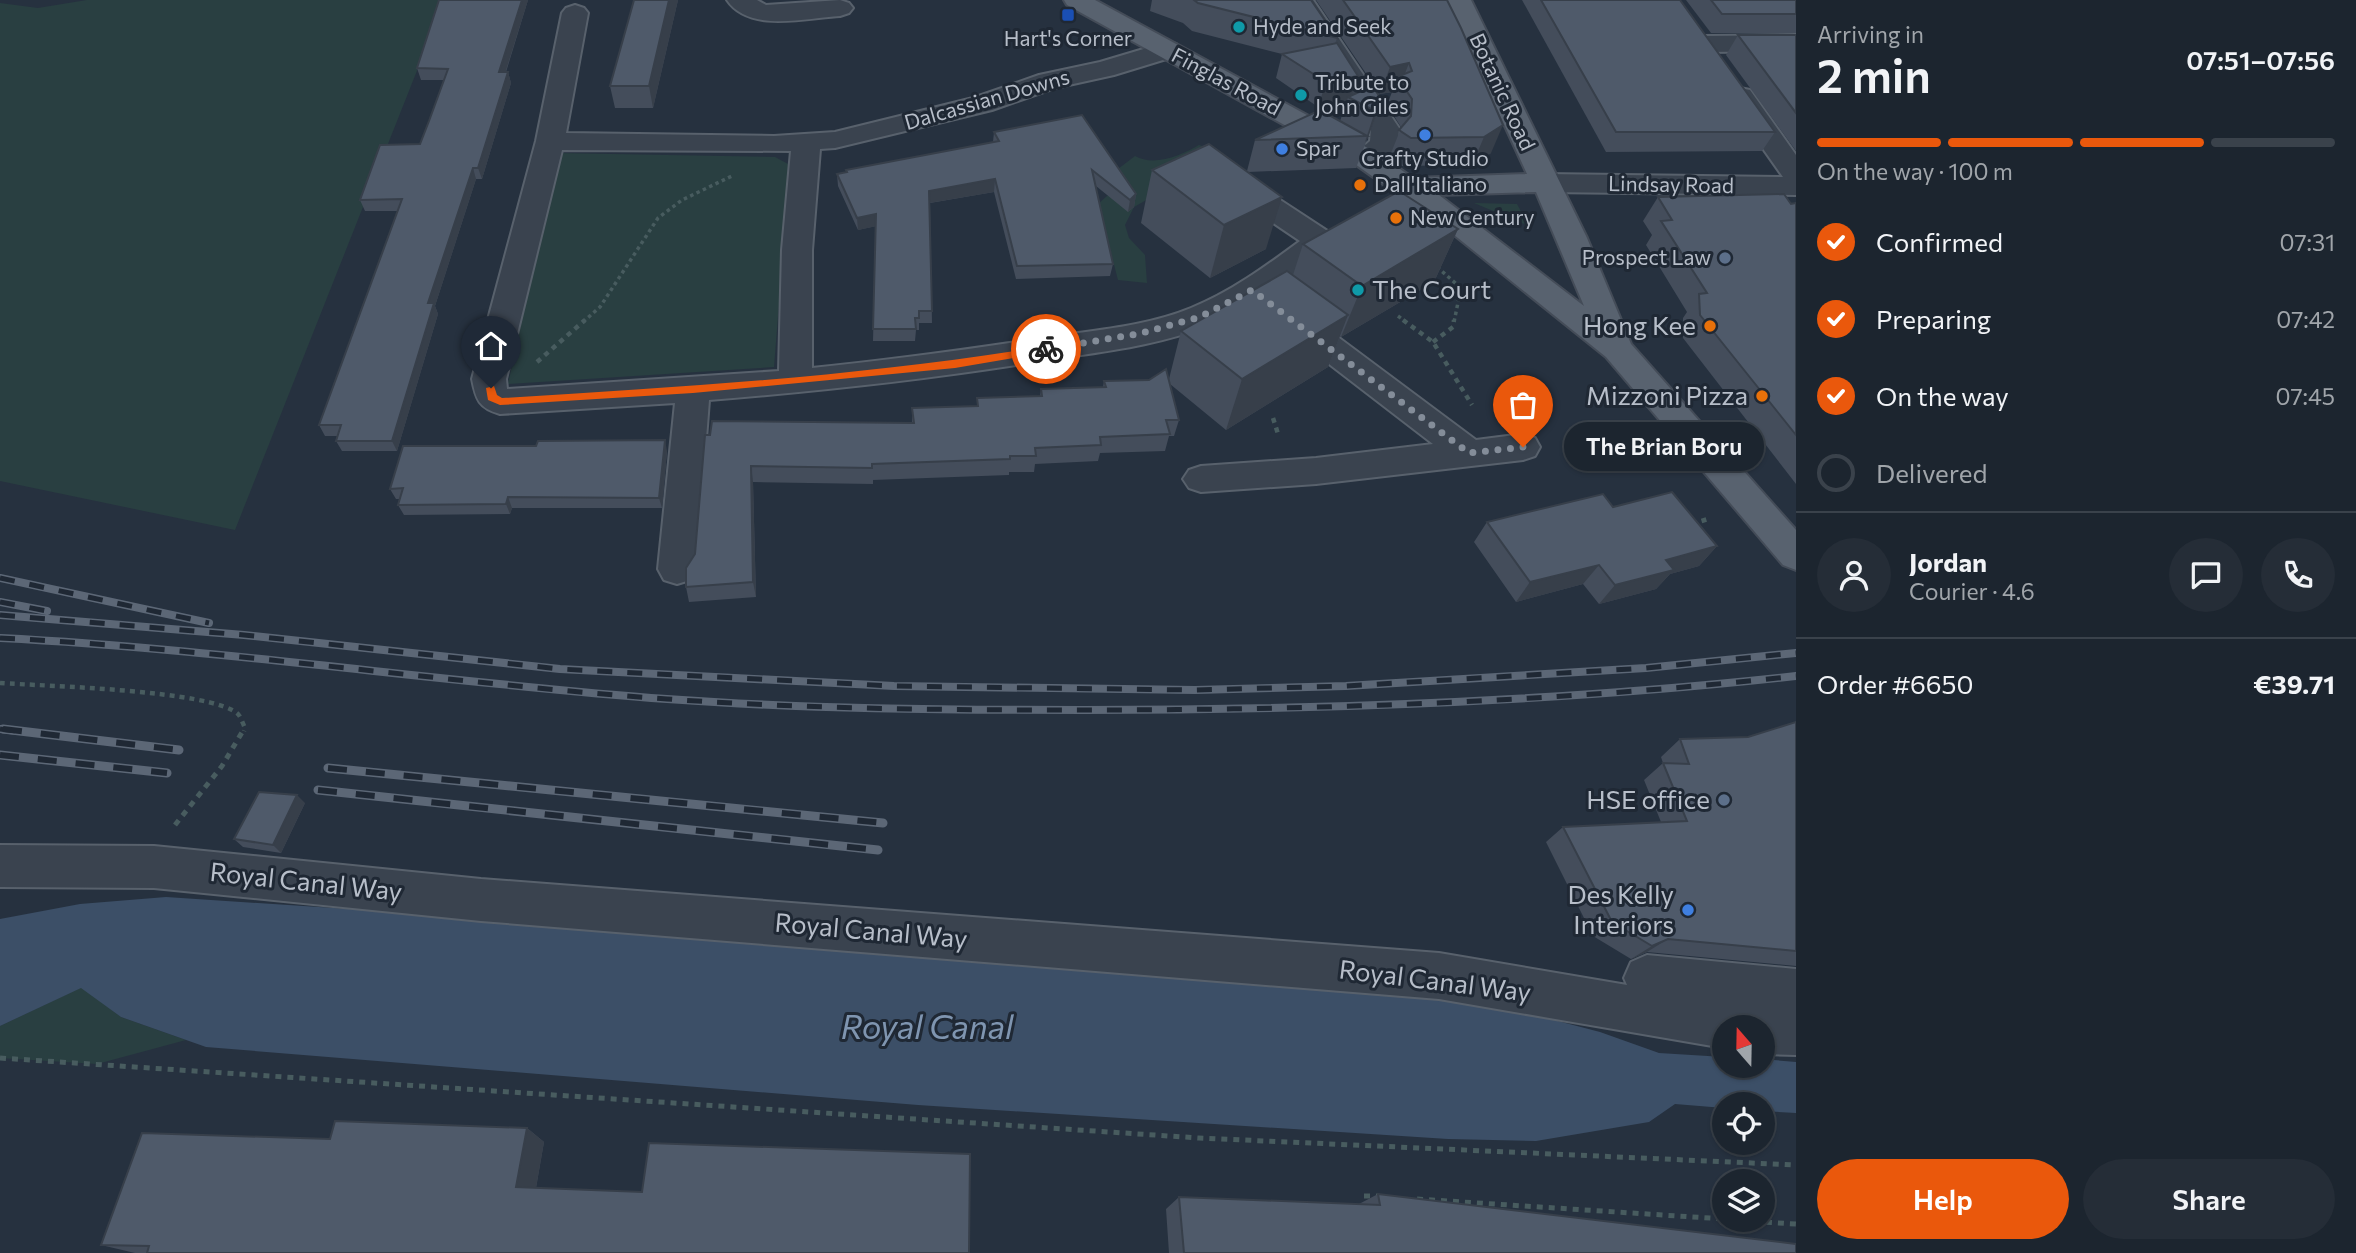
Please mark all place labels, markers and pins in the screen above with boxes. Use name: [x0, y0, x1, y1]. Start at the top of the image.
marker: Hart's Corner: [1060, 7, 1076, 23]
place label: Hyde and Seek: [1253, 13, 1392, 38]
marker: Hyde and Seek: [1231, 19, 1247, 35]
place label: Hart's Corner: [1004, 25, 1132, 50]
place label: Tribute to John Giles: [1315, 69, 1409, 118]
marker: Tribute to John Giles: [1293, 87, 1309, 103]
marker: Crafty Studio: [1417, 127, 1433, 143]
place label: Spar: [1296, 135, 1340, 160]
marker: Spar: [1274, 141, 1290, 157]
place label: Crafty Studio: [1361, 145, 1489, 170]
place label: Dall'Italiano: [1374, 171, 1487, 196]
marker: Dall'Italiano: [1352, 177, 1368, 193]
place label: New Century: [1410, 204, 1535, 229]
marker: New Century: [1388, 210, 1404, 226]
place label: Prospect Law: [1582, 244, 1711, 269]
marker: Prospect Law: [1717, 250, 1733, 266]
place label: The Court: [1372, 273, 1491, 304]
marker: The Court: [1350, 282, 1366, 298]
place label: Hong Kee: [1583, 309, 1696, 340]
pin: [461, 316, 521, 388]
marker: Hong Kee: [1702, 318, 1718, 334]
pin: [1493, 375, 1553, 447]
place label: Mizzoni Pizza: [1586, 379, 1748, 410]
marker: Mizzoni Pizza: [1754, 388, 1770, 404]
callout: The Brian Boru: [1565, 422, 1764, 472]
place label: HSE office: [1586, 783, 1710, 814]
marker: HSE office: [1716, 792, 1732, 808]
place label: Des Kelly Interiors: [1567, 878, 1674, 939]
marker: Des Kelly Interiors: [1680, 902, 1696, 918]

